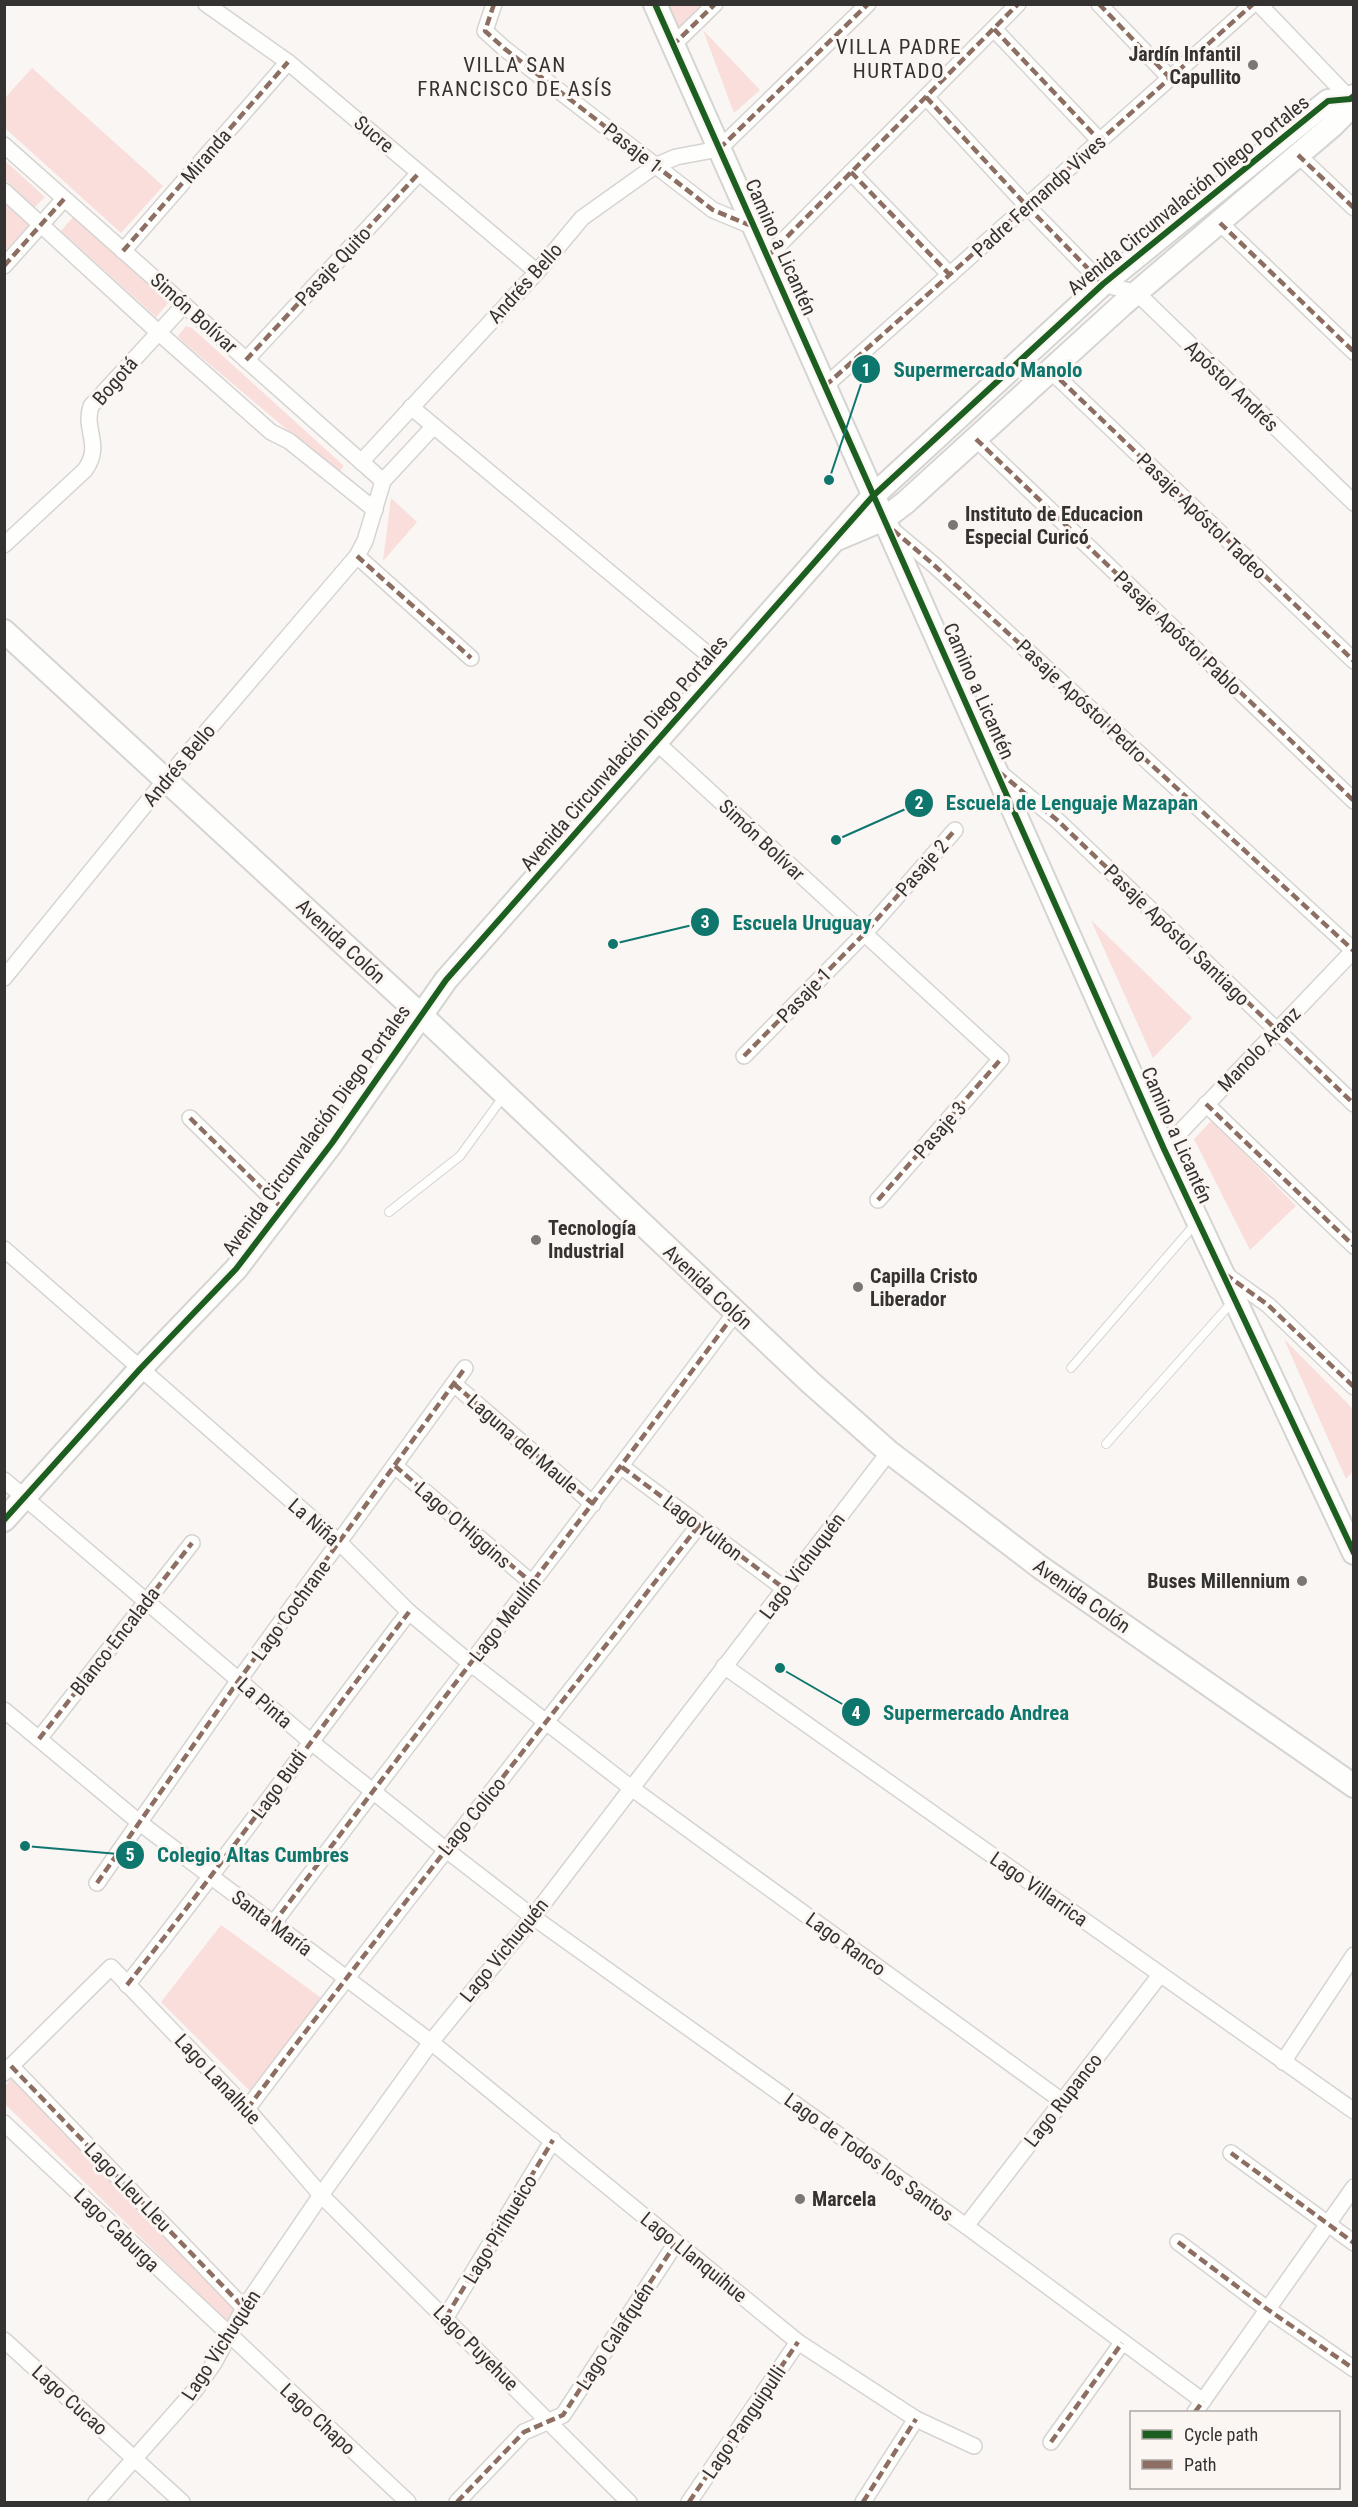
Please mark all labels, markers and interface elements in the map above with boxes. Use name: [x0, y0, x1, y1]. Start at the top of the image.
district label: VILLA PADRE HURTADO: [836, 35, 962, 83]
place label: Jardín Infantil Capullito: [1128, 42, 1241, 89]
district label: VILLA SAN FRANCISCO DE ASÍS: [417, 53, 613, 101]
marker: Jardín Infantil Capullito: [1246, 58, 1260, 72]
street label: Avenida Circunvalación Diego Portales: [1062, 90, 1314, 300]
street label: Sucre: [349, 110, 399, 158]
street label: Pasaje 1: [599, 118, 667, 178]
street label: Miranda: [176, 124, 236, 188]
street label: Padre Fernandp Vives: [967, 130, 1111, 262]
street label: Camino a Licantén: [740, 175, 822, 319]
street label: Pasaje Quito: [290, 221, 376, 311]
street label: Andrés Bello: [483, 238, 567, 328]
street label: Simón Bolívar: [146, 268, 242, 358]
street label: Apóstol Andrés: [1180, 335, 1284, 437]
callout: Supermercado Manolo: [851, 350, 1094, 389]
street label: Bogotá: [87, 352, 143, 410]
text: Supermercado Manolo: [893, 358, 1083, 382]
text: 1: [861, 359, 871, 380]
street label: Pasaje Apóstol Tadeo: [1132, 448, 1272, 584]
place label: Instituto de Educacion Especial Curicó: [965, 502, 1143, 549]
marker: Instituto de Educacion Especial Curicó: [946, 518, 960, 532]
street label: Pasaje Apóstol Pablo: [1109, 566, 1247, 700]
street label: Camino a Licantén: [938, 619, 1020, 763]
street label: Avenida Circunvalación Diego Portales: [515, 630, 733, 876]
street label: Pasaje Apóstol Pedro: [1012, 634, 1152, 768]
street label: Andrés Bello: [138, 719, 220, 811]
callout: Escuela de Lenguaje Mazapan: [904, 784, 1210, 823]
text: Escuela de Lenguaje Mazapan: [946, 791, 1198, 815]
text: 2: [914, 792, 924, 813]
street label: Simón Bolívar: [714, 794, 810, 886]
street label: Pasaje 2: [891, 835, 953, 901]
street label: Pasaje Apóstol Santiago: [1099, 859, 1255, 1011]
street label: Avenida Colón: [292, 894, 390, 988]
callout: Escuela Uruguay: [690, 903, 883, 942]
text: 3: [700, 911, 710, 932]
text: Escuela Uruguay: [732, 911, 872, 935]
street label: Pasaje 1: [772, 962, 836, 1028]
street label: Avenida Circunvalación Diego Portales: [217, 1000, 415, 1260]
street label: Manolo Aranz: [1213, 1001, 1305, 1097]
street label: Camino a Licantén: [1136, 1063, 1218, 1207]
street label: Pasaje 3: [909, 1097, 971, 1163]
place label: Tecnología Industrial: [548, 1216, 636, 1263]
marker: Tecnología Industrial: [529, 1233, 543, 1247]
street label: Avenida Colón: [659, 1240, 757, 1334]
place label: Capilla Cristo Liberador: [870, 1264, 978, 1311]
marker: Capilla Cristo Liberador: [851, 1280, 865, 1294]
street label: Laguna del Maule: [463, 1389, 583, 1499]
street label: Lago O'Higgins: [410, 1477, 516, 1573]
street label: Lago Yulton: [658, 1490, 748, 1566]
street label: La Niña: [284, 1493, 344, 1551]
street label: Lago Vichuquén: [754, 1508, 850, 1624]
street label: Avenida Colón: [1029, 1554, 1135, 1638]
street label: Lago Cochrane: [247, 1555, 335, 1665]
place label: Buses Millennium: [1147, 1569, 1290, 1593]
street label: Lago Meullín: [464, 1572, 546, 1666]
marker: Buses Millennium: [1295, 1574, 1309, 1588]
street label: Blanco Encalada: [65, 1582, 165, 1700]
street label: La Pinta: [233, 1673, 297, 1733]
callout: Supermercado Andrea: [841, 1693, 1081, 1732]
text: Supermercado Andrea: [883, 1701, 1069, 1725]
text: 4: [851, 1702, 861, 1723]
street label: Lago Budi: [246, 1745, 312, 1823]
street label: Lago Colico: [433, 1772, 511, 1860]
callout: Colegio Altas Cumbres: [115, 1835, 361, 1874]
text: Colegio Altas Cumbres: [157, 1843, 349, 1867]
text: 5: [125, 1844, 135, 1865]
street label: Lago Villarrica: [986, 1847, 1092, 1931]
street label: Santa María: [227, 1885, 317, 1961]
street label: Lago Vichuquén: [455, 1893, 553, 2007]
street label: Lago Ranco: [801, 1907, 891, 1981]
street label: Lago Lanalhue: [170, 2029, 266, 2129]
street label: Lago Rupanco: [1019, 2048, 1107, 2152]
street label: Lago de Todos los Santos: [780, 2088, 958, 2226]
street label: Lago Lleu Lleu: [80, 2137, 176, 2237]
street label: Lago Pirihueico: [458, 2170, 542, 2288]
street label: Lago Caburga: [69, 2183, 165, 2277]
place label: Marcela: [812, 2187, 876, 2211]
marker: Marcela: [793, 2192, 807, 2206]
street label: Lago Llanquihue: [636, 2207, 752, 2307]
street label: Lago Calafquén: [571, 2278, 659, 2394]
street label: Lago Vichuquén: [176, 2285, 266, 2405]
street label: Lago Puyehue: [428, 2300, 524, 2396]
street label: Lago Cucao: [27, 2360, 113, 2440]
street label: Lago Panguipulli: [697, 2361, 791, 2483]
street label: Lago Chapo: [275, 2378, 361, 2460]
legend: [1130, 2411, 1340, 2489]
text: Cycle path: [1184, 2424, 1258, 2445]
text: Path: [1184, 2454, 1217, 2475]

